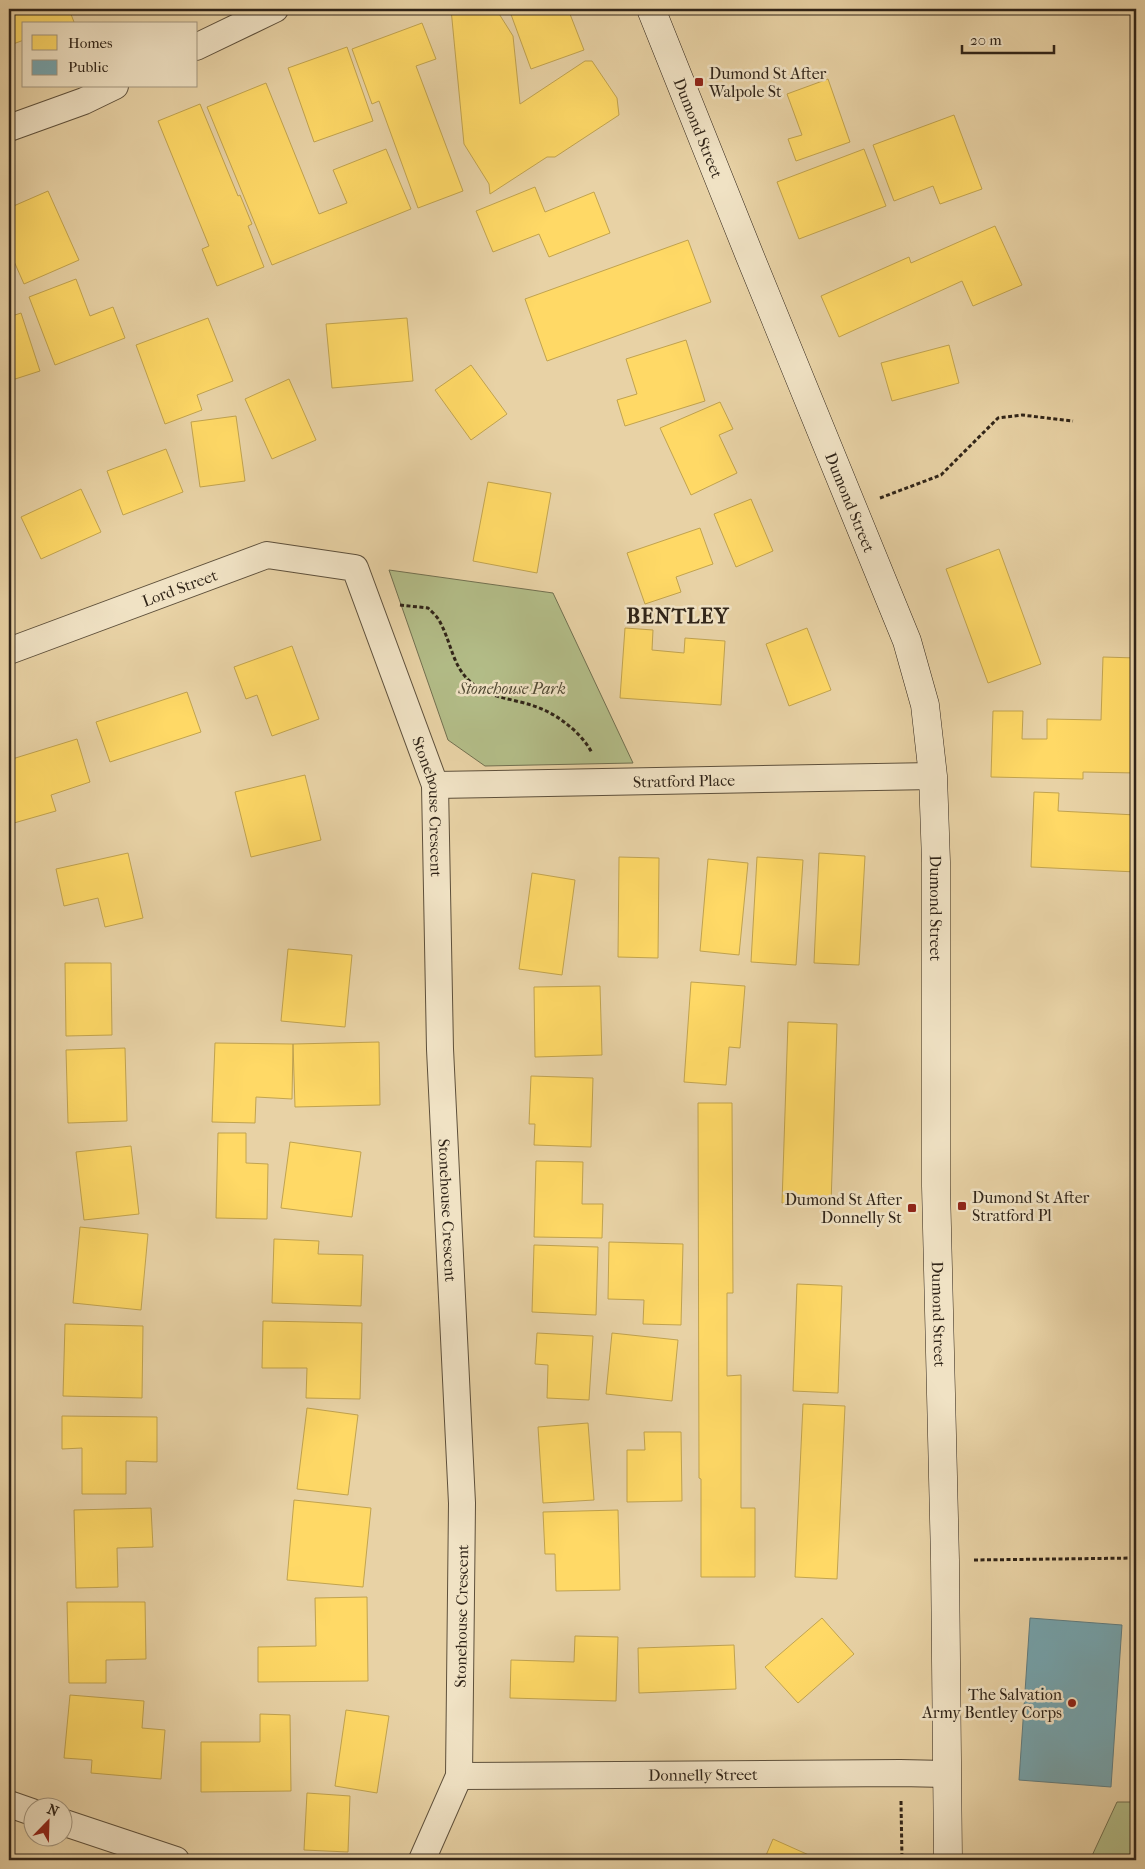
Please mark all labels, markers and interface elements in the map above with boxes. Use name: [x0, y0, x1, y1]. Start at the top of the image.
legend: [22, 22, 198, 88]
scale bar: [962, 22, 1055, 54]
text: 20 m: [970, 31, 1002, 49]
text: Homes: [68, 34, 113, 52]
text: Public: [68, 58, 109, 76]
place label: Dumond St After Walpole St: [708, 64, 827, 101]
street label: Dumond Street: [670, 75, 727, 181]
marker: Dumond St After Walpole St: [693, 76, 705, 88]
street label: Dumond Street: [821, 450, 879, 555]
street label: Lord Street: [140, 565, 220, 611]
district label: BENTLEY: [626, 604, 730, 628]
park label: Stonehouse Park: [457, 679, 566, 698]
street label: Stonehouse Crescent: [408, 734, 446, 878]
street label: Stratford Place: [633, 771, 735, 791]
street label: Dumond Street: [926, 855, 945, 962]
street label: Stonehouse Crescent: [434, 1138, 460, 1283]
place label: Dumond St After Stratford Pl: [972, 1188, 1090, 1225]
place label: Dumond St After Donnelly St: [785, 1190, 902, 1227]
marker: Dumond St After Stratford Pl: [956, 1200, 968, 1212]
marker: Dumond St After Donnelly St: [906, 1202, 918, 1214]
street label: Dumond Street: [928, 1261, 949, 1368]
street label: Stonehouse Crescent: [451, 1544, 472, 1688]
place label: The Salvation Army Bentley Corps: [921, 1685, 1063, 1722]
marker: The Salvation Army Bentley Corps: [1066, 1697, 1078, 1709]
street label: Donnelly Street: [648, 1765, 758, 1785]
north arrow: [22, 1796, 72, 1846]
text: N: [45, 1801, 61, 1821]

